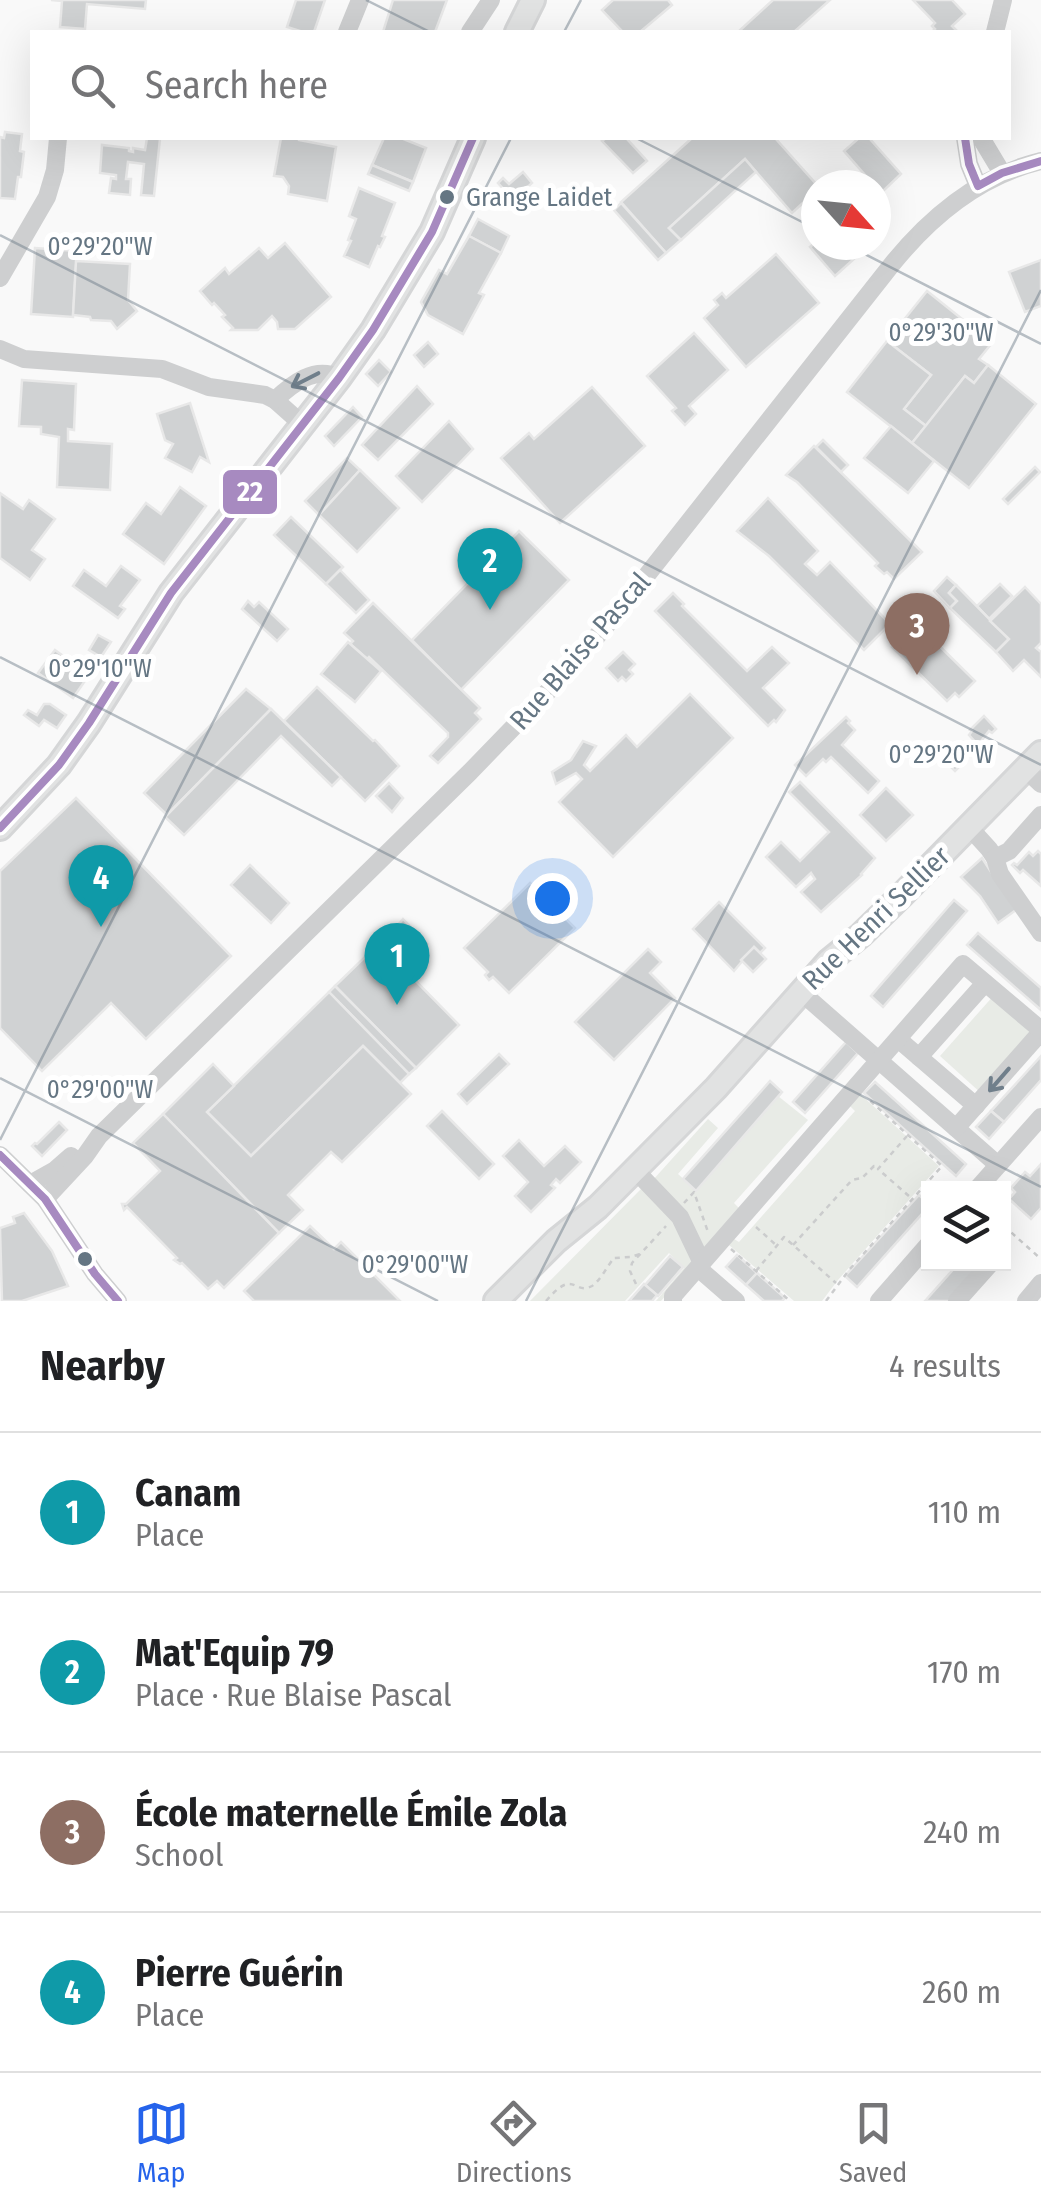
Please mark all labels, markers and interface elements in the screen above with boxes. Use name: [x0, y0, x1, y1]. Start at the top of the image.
search box: [30, 30, 1011, 140]
icon: search: [65, 58, 120, 113]
text: Search here: [145, 62, 328, 108]
north arrow: [801, 170, 891, 260]
place label: Grange Laidet: [466, 182, 613, 213]
marker: Grange Laidet: [437, 187, 457, 207]
text: 0°29'20"W: [48, 232, 153, 262]
text: 0°29'30"W: [888, 318, 994, 348]
one-way arrow: [291, 371, 321, 390]
line badge: 22: [221, 468, 279, 516]
text: 22: [236, 475, 263, 508]
pin: 2: [458, 528, 522, 610]
street label: Rue Blaise Pascal: [503, 566, 657, 736]
pin: 3: [884, 592, 950, 675]
text: 0°29'10"W: [48, 654, 152, 684]
text: 0°29'20"W: [889, 740, 994, 770]
street label: Rue Henri Sellier: [795, 839, 957, 997]
pin: 4: [68, 844, 134, 927]
your location: [527, 873, 578, 924]
pin: 1: [364, 922, 430, 1005]
one-way arrow: [987, 1067, 1010, 1092]
text: 0°29'00"W: [47, 1075, 154, 1105]
map controls: [921, 1181, 1011, 1271]
button: layers: [921, 1181, 1011, 1271]
unlabelled marker: [75, 1249, 95, 1269]
text: 0°29'00"W: [362, 1250, 469, 1280]
text: Nearby: [40, 1341, 165, 1391]
text: 4 results: [889, 1347, 1001, 1385]
text: Canam: [135, 1470, 241, 1516]
text: 1: [66, 1493, 79, 1531]
text: 110 m: [928, 1493, 1001, 1531]
text: Place: [135, 1516, 204, 1554]
text: Mat'Equip 79: [135, 1630, 334, 1676]
text: 2: [65, 1653, 80, 1691]
text: 170 m: [927, 1653, 1001, 1691]
text: Place · Rue Blaise Pascal: [135, 1676, 452, 1714]
text: École maternelle Émile Zola: [135, 1790, 567, 1836]
text: 3: [65, 1813, 80, 1851]
text: 240 m: [923, 1813, 1001, 1851]
text: School: [135, 1836, 224, 1874]
text: Pierre Guérin: [135, 1950, 344, 1996]
text: 4: [64, 1973, 81, 2011]
text: 260 m: [922, 1973, 1001, 2011]
text: Place: [135, 1996, 204, 2034]
tab: Map: [134, 2096, 189, 2189]
tab: Directions: [456, 2096, 572, 2189]
tab: Saved: [839, 2096, 907, 2189]

